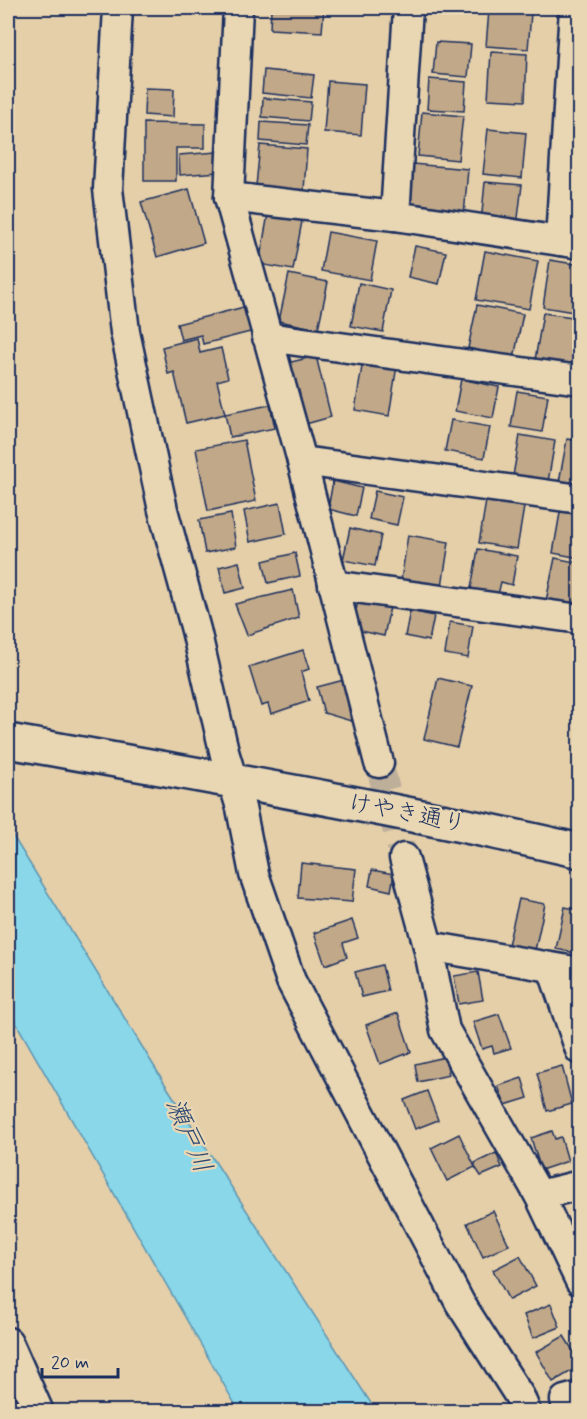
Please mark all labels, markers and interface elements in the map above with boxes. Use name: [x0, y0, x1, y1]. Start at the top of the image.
street label: けやき通り: [345, 787, 469, 841]
water label: 瀬戸川: [157, 1093, 219, 1179]
scale bar: [42, 1341, 118, 1379]
text: 20 m: [51, 1351, 89, 1375]

